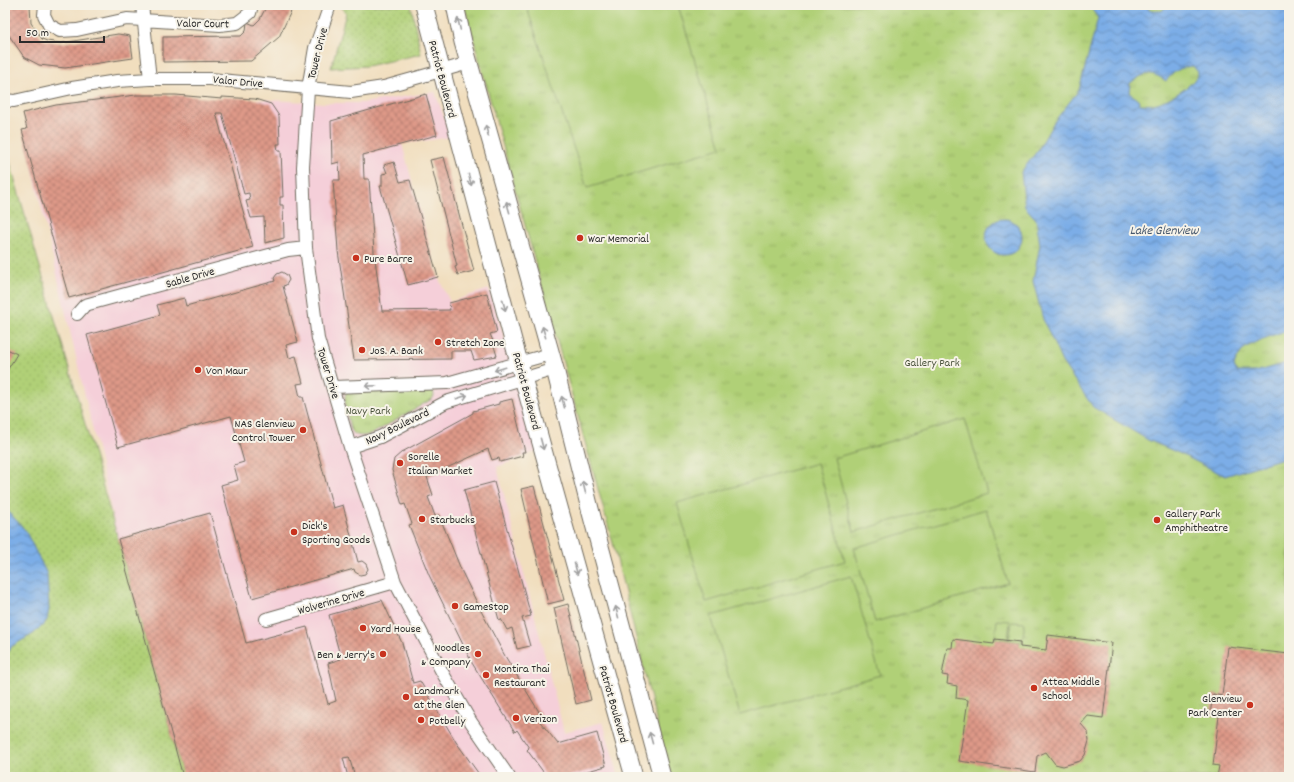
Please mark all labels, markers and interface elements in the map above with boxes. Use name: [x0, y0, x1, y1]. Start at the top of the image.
street label: Valor Court: [177, 16, 230, 33]
scale bar: [20, 18, 104, 44]
one-way arrow: [454, 18, 462, 31]
text: 50 m: [26, 25, 49, 42]
street label: Tower Drive: [304, 26, 333, 81]
street label: Patriot Boulevard: [423, 39, 460, 120]
street label: Valor Drive: [212, 72, 263, 93]
one-way arrow: [483, 125, 491, 138]
one-way arrow: [467, 173, 474, 186]
one-way arrow: [504, 200, 511, 213]
water label: Lake Glenview: [1130, 222, 1199, 241]
place label: War Memorial: [588, 231, 649, 248]
marker: War Memorial: [575, 233, 585, 243]
place label: Pure Barre: [364, 251, 413, 268]
marker: Pure Barre: [351, 253, 361, 263]
street label: Sable Drive: [164, 263, 217, 294]
one-way arrow: [501, 298, 508, 311]
one-way arrow: [540, 325, 547, 338]
place label: Stretch Zone: [446, 335, 504, 352]
marker: Stretch Zone: [433, 337, 443, 347]
place label: JoS. A. Bank: [370, 343, 423, 360]
marker: JoS. A. Bank: [357, 345, 367, 355]
street label: Tower Drive: [312, 346, 343, 401]
street label: Patriot Boulevard: [507, 351, 544, 432]
park label: Gallery Park: [904, 355, 960, 372]
place label: Von Maur: [206, 363, 248, 380]
marker: Von Maur: [193, 365, 203, 375]
one-way arrow: [493, 366, 506, 373]
one-way arrow: [365, 382, 378, 390]
one-way arrow: [455, 392, 467, 400]
one-way arrow: [559, 396, 566, 409]
park label: Navy Park: [346, 403, 390, 420]
street label: Navy Boulevard: [363, 405, 432, 450]
place label: NAS Glenview Control Tower: [232, 416, 296, 447]
marker: NAS Glenview Control Tower: [298, 425, 308, 435]
one-way arrow: [538, 437, 546, 450]
place label: Sorelle Italian Market: [408, 449, 473, 480]
marker: Sorelle Italian Market: [395, 458, 405, 468]
one-way arrow: [580, 480, 587, 493]
place label: Gallery Park Amphitheatre: [1165, 506, 1228, 537]
place label: Starbucks: [430, 512, 475, 529]
marker: Starbucks: [417, 514, 427, 524]
marker: Gallery Park Amphitheatre: [1152, 515, 1162, 525]
place label: Dick's Sporting Goods: [302, 518, 370, 549]
marker: Dick's Sporting Goods: [289, 527, 299, 537]
one-way arrow: [573, 563, 580, 576]
street label: Wolverine Drive: [296, 585, 367, 620]
place label: GameStop: [463, 599, 509, 616]
marker: GameStop: [450, 601, 460, 611]
one-way arrow: [613, 606, 621, 619]
place label: Yard House: [371, 621, 421, 638]
marker: Yard House: [358, 623, 368, 633]
place label: Noodles & Company: [421, 640, 471, 671]
place label: Ben & Jerry's: [317, 647, 375, 664]
marker: Ben & Jerry's: [378, 649, 388, 659]
marker: Noodles & Company: [473, 649, 483, 659]
place label: Montira Thai Restaurant: [494, 661, 550, 692]
street label: Patriot Boulevard: [593, 664, 632, 745]
marker: Montira Thai Restaurant: [481, 670, 491, 680]
place label: Attea Middle School: [1042, 674, 1100, 705]
place label: Landmark at the Glen: [414, 683, 465, 714]
marker: Attea Middle School: [1029, 683, 1039, 693]
place label: Glenview Park Center: [1188, 691, 1243, 722]
marker: Landmark at the Glen: [401, 692, 411, 702]
marker: Glenview Park Center: [1245, 700, 1255, 710]
place label: Verizon: [524, 711, 558, 728]
place label: Potbelly: [429, 713, 466, 730]
marker: Verizon: [511, 713, 521, 723]
marker: Potbelly: [416, 715, 426, 725]
one-way arrow: [647, 732, 655, 745]

